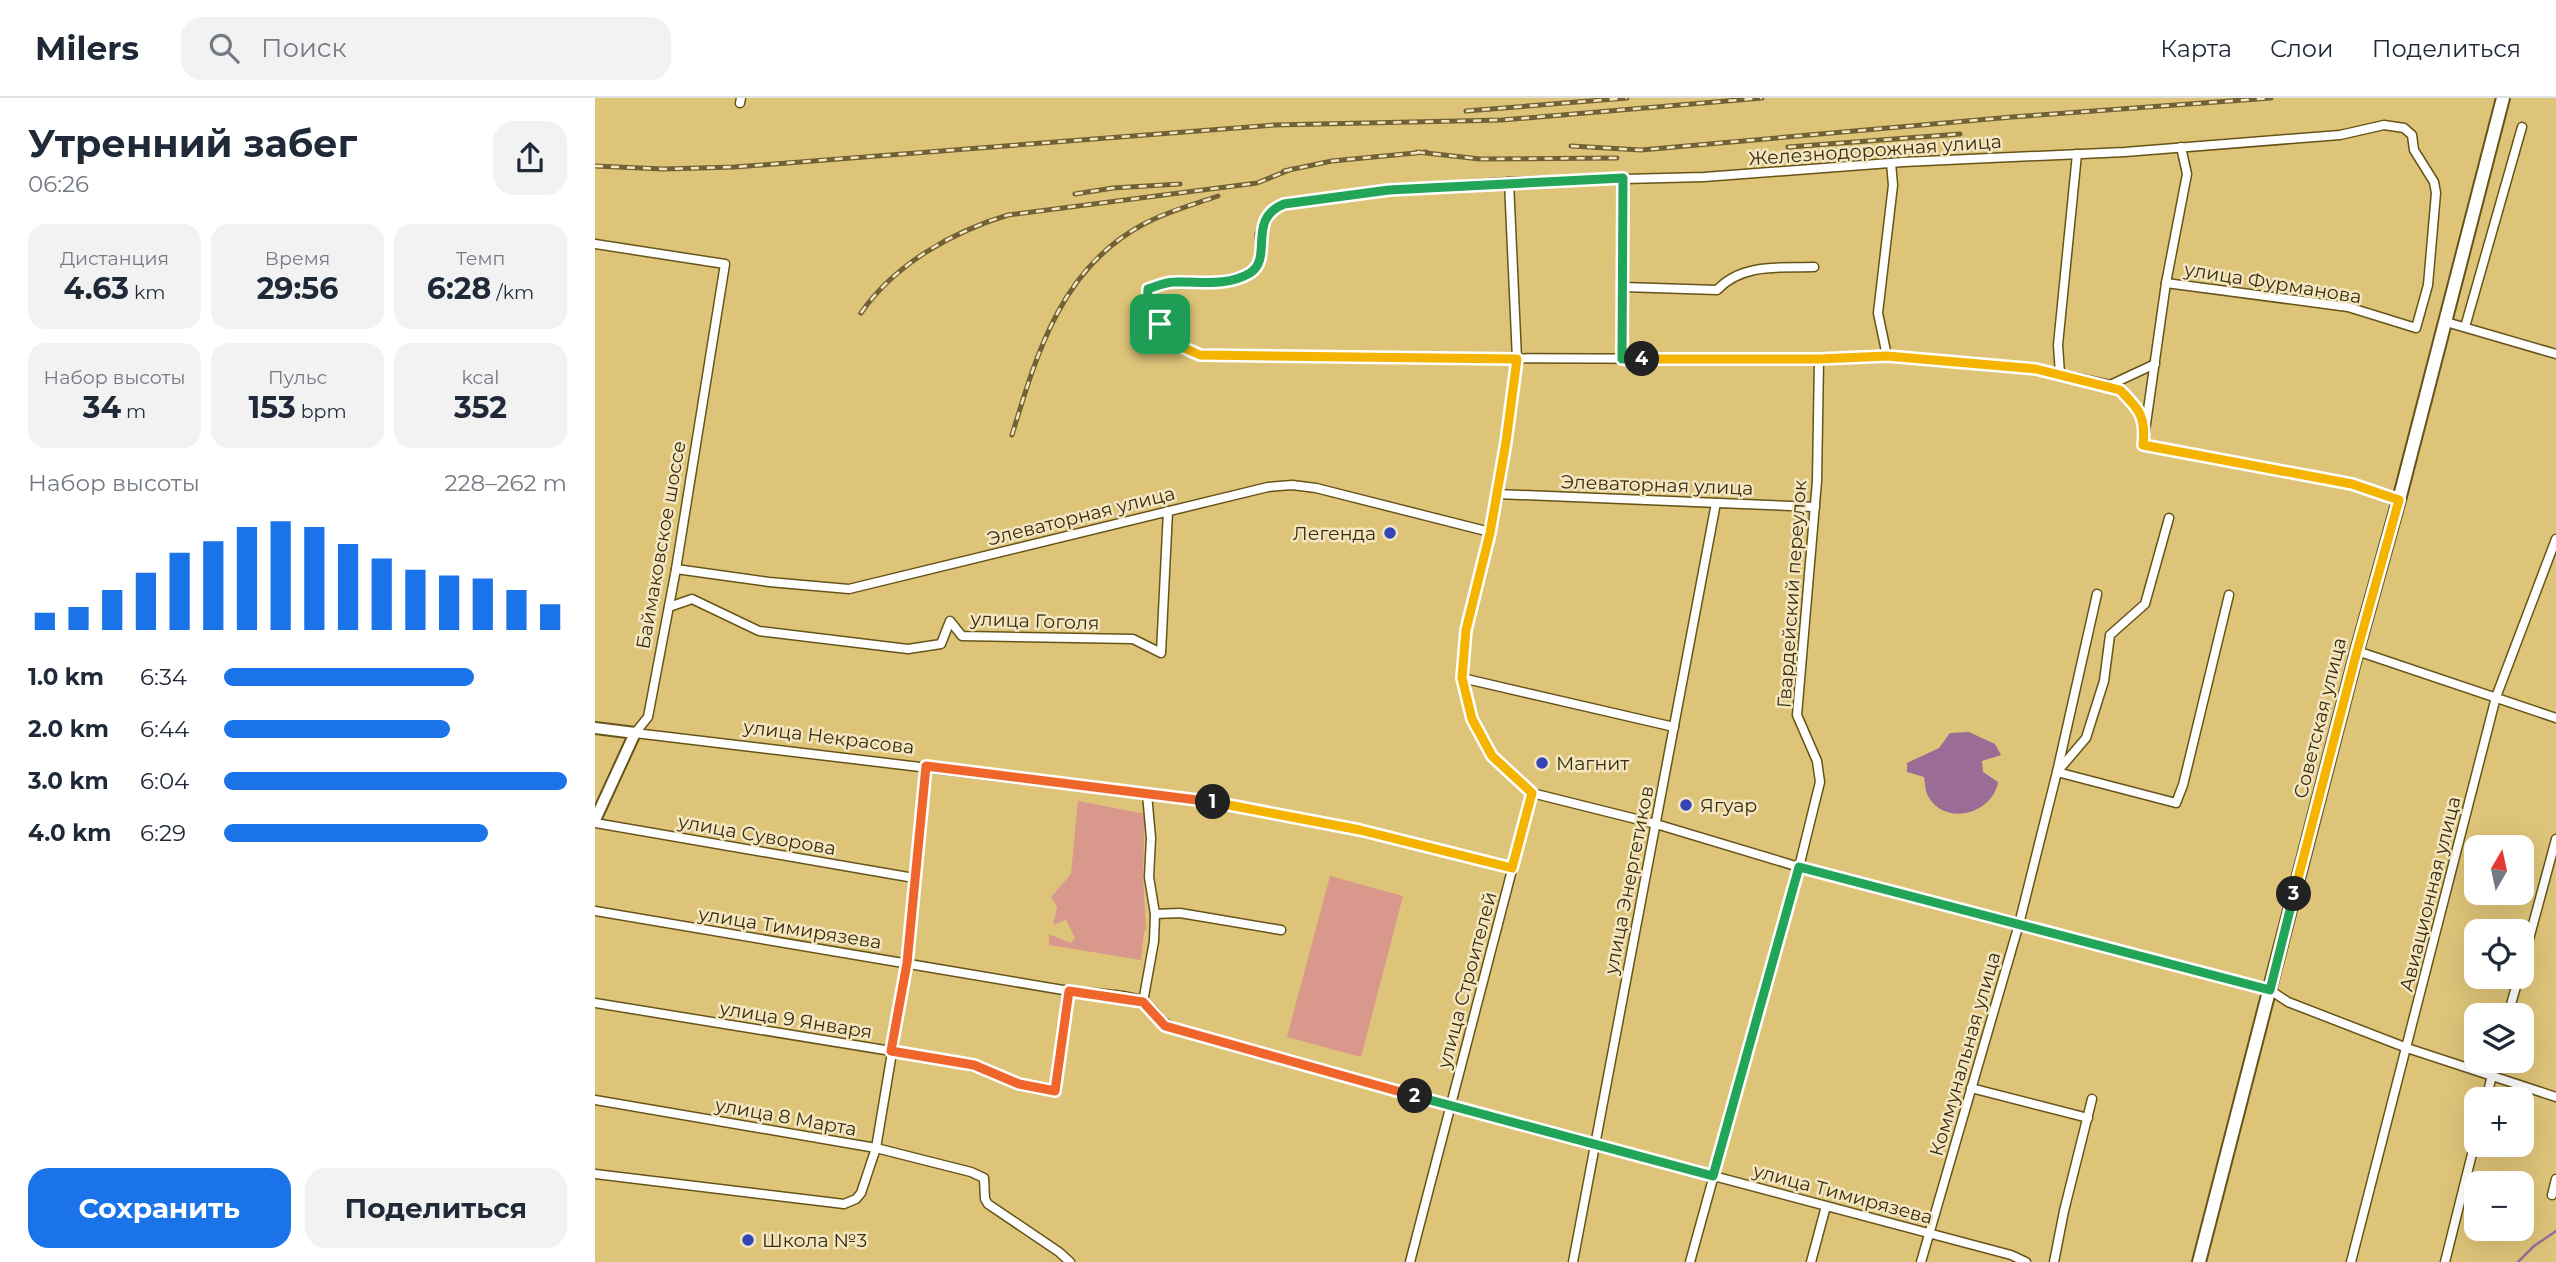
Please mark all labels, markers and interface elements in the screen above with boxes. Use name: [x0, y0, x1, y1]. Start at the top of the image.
search box: [181, 17, 671, 80]
text: Milers: [35, 28, 139, 68]
icon: search: [205, 29, 243, 67]
text: Поиск: [261, 32, 347, 64]
text: Карта: [2160, 34, 2232, 63]
text: Слои: [2270, 34, 2334, 63]
text: Поделиться: [2372, 34, 2521, 63]
text: Утренний забег: [28, 120, 357, 167]
button: share: [493, 121, 567, 195]
street label: Железнодорожная улица: [1748, 130, 2002, 170]
text: 06:26: [28, 170, 89, 198]
text: Дистанция: [60, 247, 169, 270]
text: Время: [265, 247, 330, 270]
text: Темп: [456, 247, 505, 270]
street label: улица Фурманова: [2182, 257, 2363, 308]
text: 4.63: [64, 270, 129, 307]
text: 29:56: [257, 270, 338, 307]
text: 6:28: [427, 270, 491, 307]
text: km: [129, 281, 165, 304]
text: /km: [491, 281, 534, 304]
pin: [1130, 294, 1190, 354]
icon: arrive: [1141, 305, 1179, 343]
pin: 4: [1625, 342, 1659, 376]
text: 4: [1635, 347, 1648, 370]
text: Набор высоты: [44, 366, 185, 389]
text: Пульс: [268, 366, 327, 389]
text: kcal: [462, 366, 499, 389]
text: 34: [83, 389, 121, 426]
text: 153: [248, 389, 296, 426]
text: 352: [454, 389, 507, 426]
text: m: [121, 400, 146, 423]
text: bpm: [296, 400, 347, 423]
street label: Баймаковское шоссе: [631, 439, 691, 651]
text: Набор высоты: [28, 469, 200, 497]
text: 228–262 m: [444, 469, 567, 497]
street label: Элеваторная улица: [1560, 470, 1754, 500]
street label: Гвардейский переулок: [1773, 479, 1811, 709]
street label: Элеваторная улица: [985, 482, 1177, 550]
place label: Легенда: [1293, 522, 1376, 545]
marker: Легенда: [1382, 525, 1398, 541]
street label: улица Гоголя: [969, 607, 1100, 635]
street label: Советская улица: [2289, 635, 2351, 801]
text: 1.0 km: [28, 663, 104, 691]
text: 6:34: [140, 663, 187, 691]
text: 2.0 km: [28, 715, 109, 743]
text: 6:44: [140, 715, 189, 743]
street label: улица Некрасова: [741, 715, 916, 759]
place label: Магнит: [1556, 752, 1629, 775]
marker: Магнит: [1534, 755, 1550, 771]
text: 3.0 km: [28, 767, 109, 795]
text: 6:04: [140, 767, 189, 795]
pin: 1: [1195, 784, 1231, 820]
street label: улица Энергетиков: [1599, 784, 1659, 977]
text: 1: [1209, 790, 1216, 813]
place label: Ягуар: [1700, 794, 1757, 817]
street label: Авиационная улица: [2395, 794, 2465, 994]
marker: Ягуар: [1678, 797, 1694, 813]
street label: улица Суворова: [675, 810, 838, 860]
text: 4.0 km: [28, 819, 111, 847]
text: 6:29: [140, 819, 186, 847]
north arrow: [2464, 835, 2534, 905]
map controls: [2464, 835, 2534, 1241]
pin: 3: [2277, 876, 2311, 912]
text: 3: [2288, 882, 2299, 905]
street label: улица Строителей: [1432, 889, 1502, 1072]
street label: улица Тимирязева: [696, 902, 883, 954]
button: locate: [2464, 919, 2534, 989]
street label: Коммунальная улица: [1925, 949, 2005, 1159]
street label: улица 9 Января: [717, 996, 874, 1043]
button: layers: [2464, 1003, 2534, 1073]
pin: 2: [1397, 1079, 1433, 1114]
text: 2: [1409, 1084, 1420, 1107]
button: +: [2464, 1087, 2534, 1157]
street label: улица 8 Марта: [712, 1093, 859, 1141]
street label: улица Тимирязева: [1750, 1159, 1935, 1229]
button: Сохранить: [28, 1168, 291, 1248]
button: Поделиться: [305, 1168, 567, 1248]
button: −: [2464, 1171, 2534, 1241]
place label: Школа №3: [762, 1229, 867, 1252]
marker: Школа №3: [740, 1232, 756, 1248]

